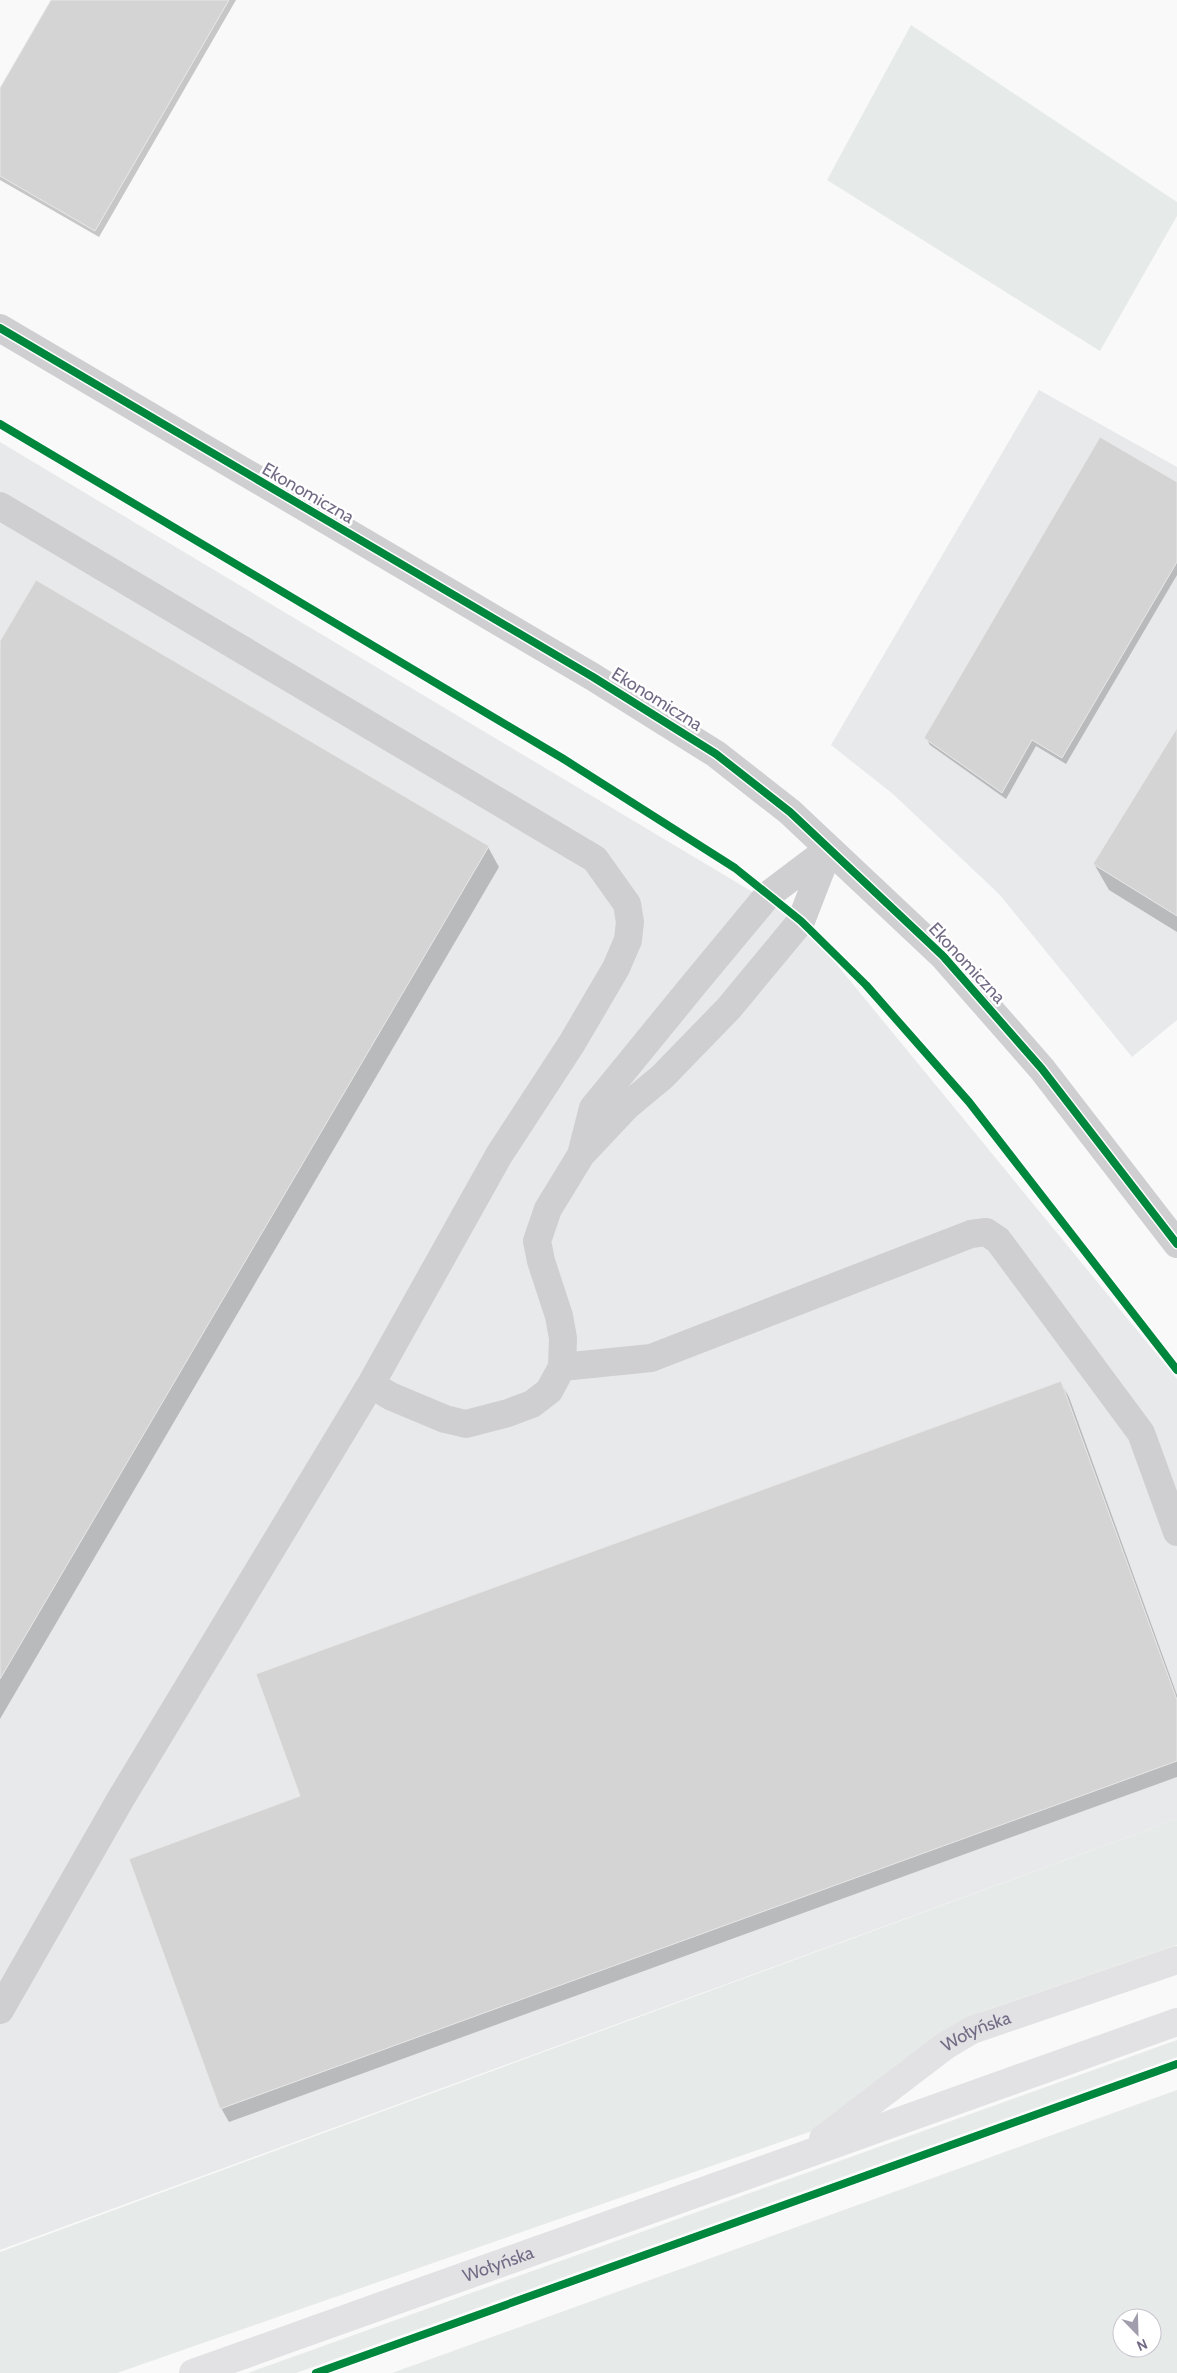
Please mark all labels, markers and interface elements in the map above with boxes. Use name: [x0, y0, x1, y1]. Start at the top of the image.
street label: Ekonomiczna: [258, 458, 358, 528]
street label: Ekonomiczna: [608, 663, 707, 736]
street label: Ekonomiczna: [924, 918, 1010, 1008]
street label: Wołyńska: [937, 2007, 1014, 2057]
street label: Wołyńska: [460, 2241, 537, 2287]
north arrow: [1112, 2308, 1162, 2358]
text: N: [1134, 2335, 1150, 2355]

